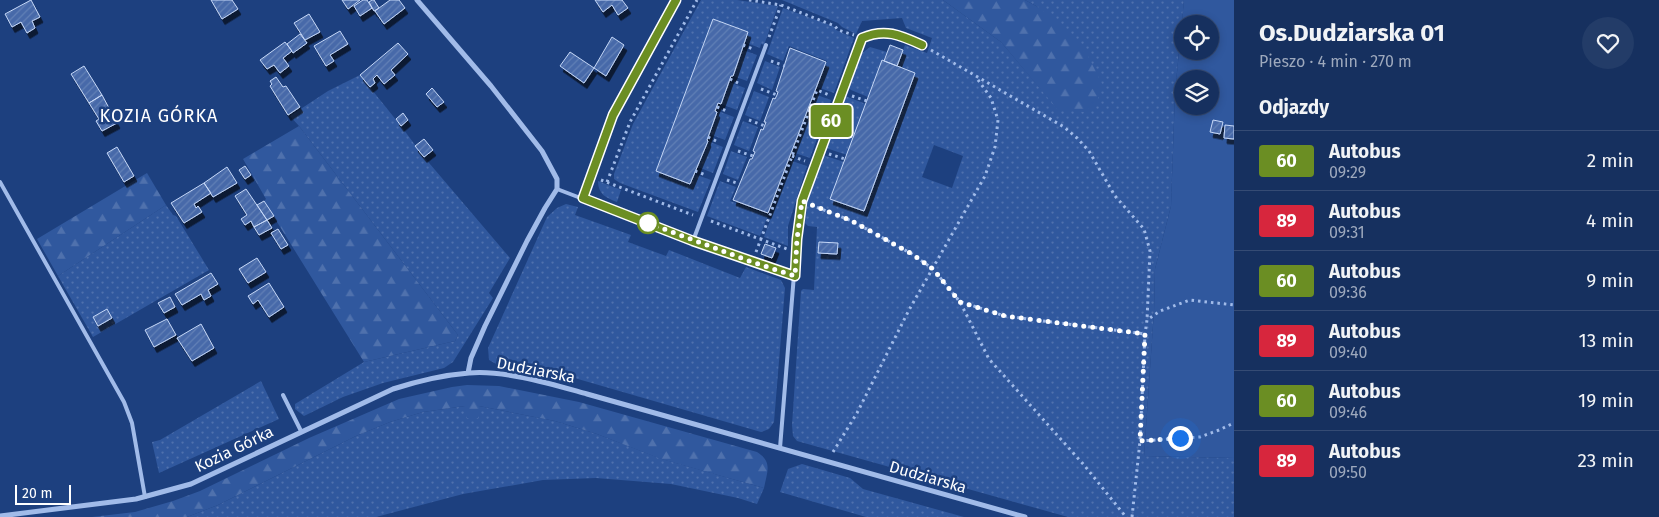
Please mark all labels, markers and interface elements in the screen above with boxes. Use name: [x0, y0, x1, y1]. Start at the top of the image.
map controls: [1174, 15, 1219, 115]
button: locate: [1174, 15, 1219, 60]
button: heart: [1582, 17, 1634, 69]
text: Os.Dudziarska 01: [1259, 19, 1445, 47]
text: Pieszo · 4 min · 270 m: [1259, 52, 1412, 71]
button: layers: [1174, 70, 1219, 115]
text: Odjazdy: [1259, 96, 1329, 119]
district label: KOZIA GÓRKA: [100, 104, 218, 127]
line badge: 60: [808, 105, 854, 137]
text: 60: [821, 110, 841, 132]
text: Autobus: [1329, 140, 1401, 163]
text: 2 min: [1587, 149, 1634, 172]
text: 60: [1276, 150, 1297, 172]
text: 09:29: [1329, 163, 1366, 182]
text: Autobus: [1329, 200, 1401, 223]
text: 4 min: [1586, 209, 1634, 232]
text: 89: [1276, 210, 1297, 232]
unlabelled marker: [637, 212, 659, 234]
text: 09:31: [1329, 223, 1365, 242]
text: Autobus: [1329, 260, 1401, 283]
text: 9 min: [1586, 269, 1634, 292]
text: 60: [1276, 270, 1297, 292]
text: 09:36: [1329, 283, 1367, 302]
text: Autobus: [1329, 320, 1401, 343]
text: 13 min: [1578, 329, 1634, 352]
text: 89: [1276, 330, 1297, 352]
text: 09:40: [1329, 343, 1367, 362]
street label: Dudziarska: [495, 353, 577, 387]
text: Autobus: [1329, 380, 1401, 403]
text: 19 min: [1578, 389, 1634, 412]
text: 60: [1276, 390, 1297, 412]
text: 09:46: [1329, 403, 1367, 422]
street label: Kozia Górka: [192, 422, 276, 476]
your location: [1168, 426, 1193, 451]
text: Autobus: [1329, 440, 1401, 463]
text: 23 min: [1577, 449, 1634, 472]
text: 89: [1276, 450, 1297, 472]
street label: Dudziarska: [887, 457, 969, 497]
text: 09:50: [1329, 463, 1367, 482]
scale bar: [15, 482, 71, 505]
text: 20 m: [22, 485, 52, 502]

